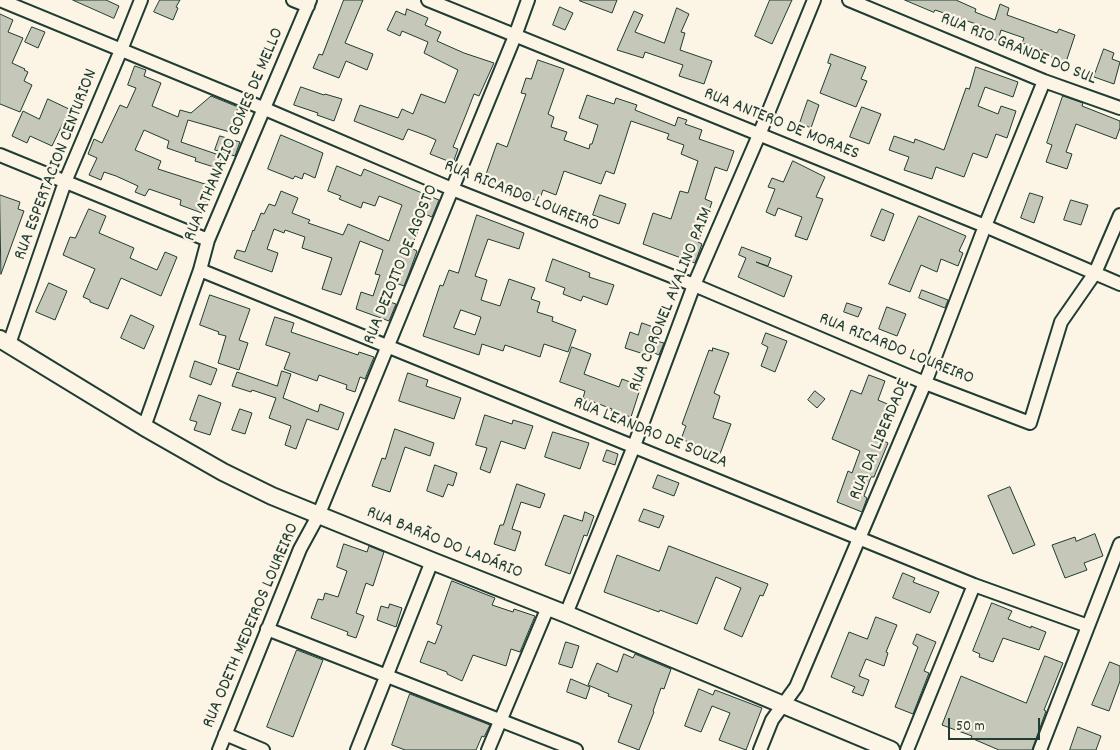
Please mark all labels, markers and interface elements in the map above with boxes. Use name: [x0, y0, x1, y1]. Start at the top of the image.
street label: RUA RIO GRANDE DO SUL: [937, 9, 1099, 91]
street label: RUA ATHANAZIO GOMES DE MELLO: [180, 25, 290, 245]
street label: RUA ESPERTACION CENTURION: [11, 66, 103, 264]
street label: RUA ANTERO DE MORAES: [700, 84, 862, 166]
street label: RUA RICARDO LOUREIRO: [440, 156, 602, 238]
street label: RUA DEZOITO DE AGOSTO: [360, 182, 444, 348]
street label: RUA CORONEL AVALINO PAIM: [625, 205, 719, 395]
street label: RUA RICARDO LOUREIRO: [815, 309, 977, 391]
street label: RUA DA LIBERDADE: [846, 376, 916, 504]
street label: RUA LEANDRO DE SOUZA: [570, 393, 730, 475]
street label: RUA BARÃO DO LADÁRIO: [363, 503, 525, 585]
street label: RUA ODETH MEDEIROS LOUREIRO: [199, 520, 305, 732]
scale bar: [950, 708, 1042, 740]
text: 50 m: [956, 716, 985, 738]

